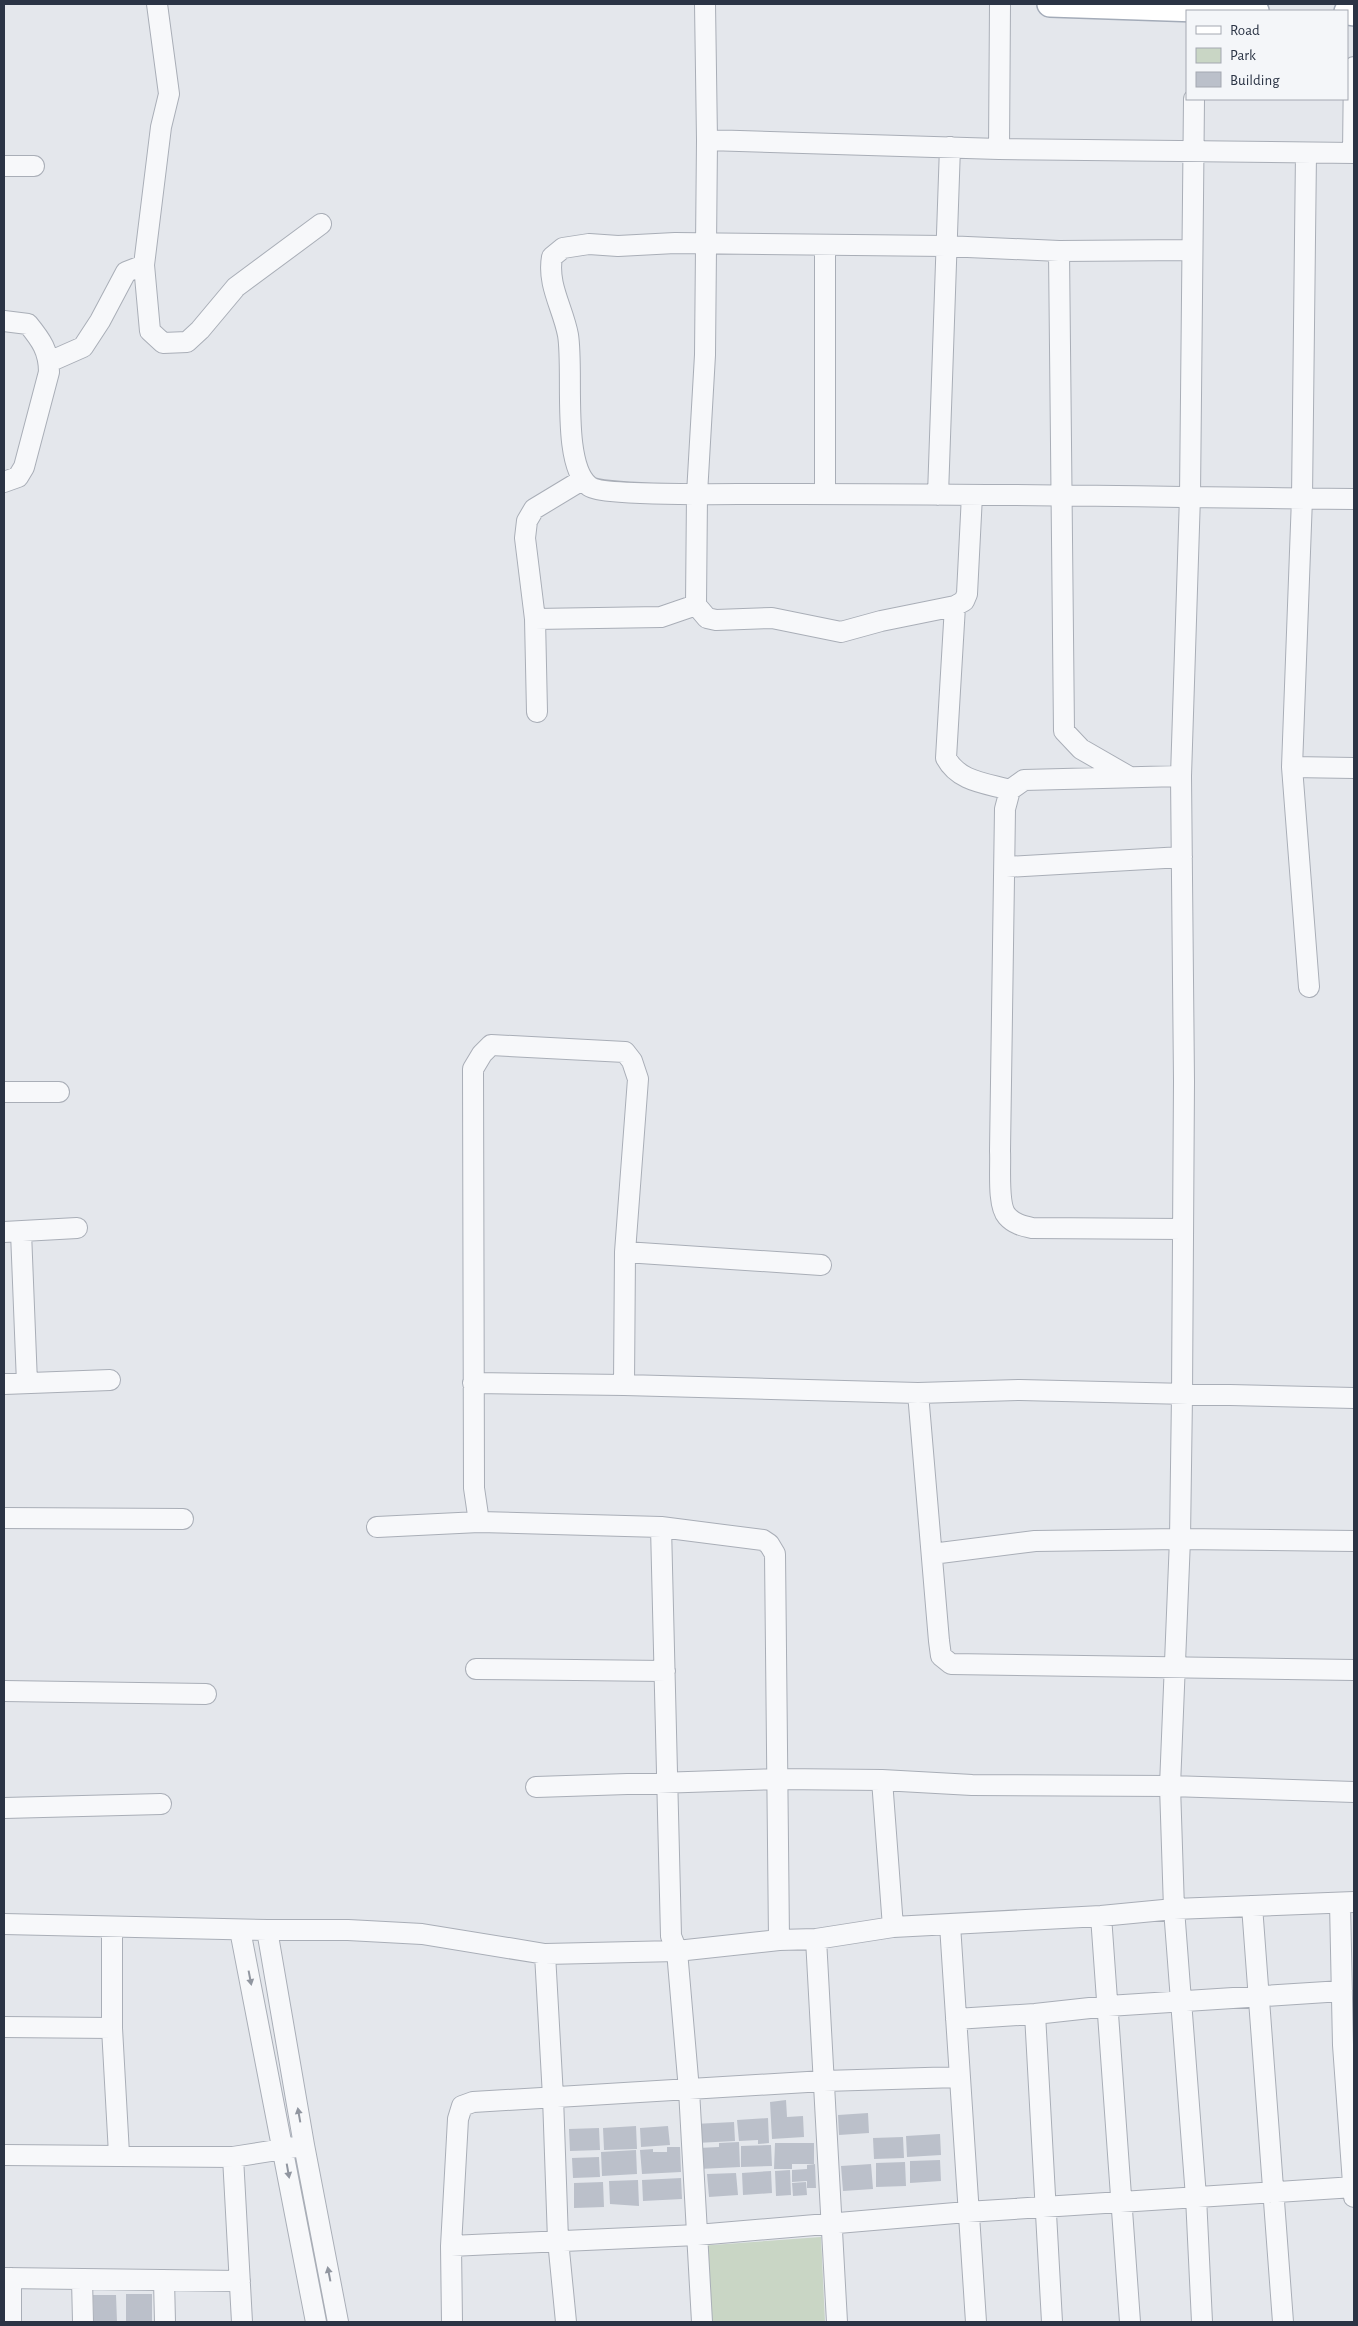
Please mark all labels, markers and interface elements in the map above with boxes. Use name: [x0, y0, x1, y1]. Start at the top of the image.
legend: [1186, 10, 1348, 100]
text: Road: [1230, 23, 1260, 38]
text: Park: [1230, 48, 1256, 63]
text: Building: [1230, 73, 1280, 88]
one-way arrow: [246, 1970, 254, 1985]
one-way arrow: [294, 2106, 302, 2122]
one-way arrow: [285, 2164, 293, 2180]
one-way arrow: [325, 2267, 333, 2282]

